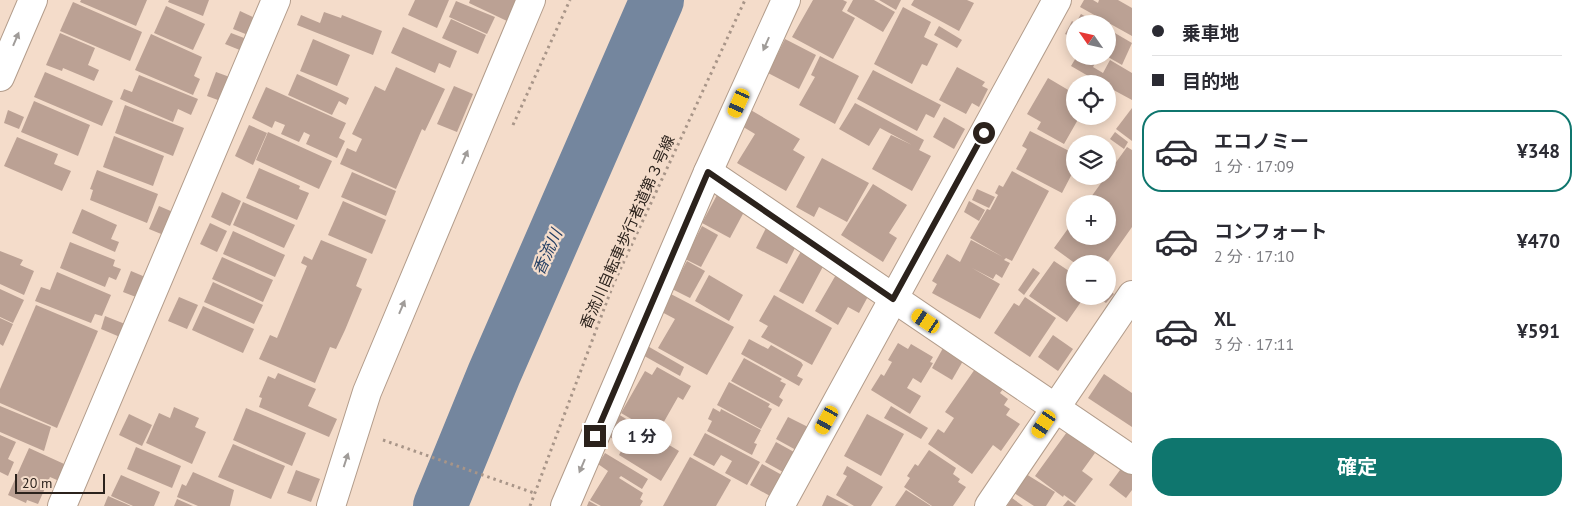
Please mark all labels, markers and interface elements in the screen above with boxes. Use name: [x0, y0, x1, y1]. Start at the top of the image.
north arrow: [1066, 15, 1116, 65]
map controls: [1066, 15, 1116, 305]
text: 乗車地: [1182, 21, 1239, 45]
one-way arrow: [13, 31, 21, 46]
one-way arrow: [761, 37, 769, 51]
text: 目的地: [1182, 69, 1239, 93]
button: locate: [1066, 75, 1116, 125]
car: [726, 86, 751, 120]
route start: [973, 122, 995, 144]
icon: car: [1154, 129, 1199, 174]
text: エコノミー: [1214, 129, 1309, 153]
street label: 香流川自転車歩行者道第３号線: [576, 132, 678, 332]
button: layers: [1066, 135, 1116, 185]
text: ¥348: [1517, 139, 1560, 163]
one-way arrow: [461, 150, 469, 165]
text: 1 分 · 17:09: [1214, 156, 1294, 176]
button: +: [1066, 195, 1116, 245]
icon: car: [1154, 219, 1199, 264]
text: コンフォート: [1214, 219, 1327, 243]
water label: 香流川: [528, 224, 567, 278]
text: ¥470: [1517, 229, 1560, 253]
text: 2 分 · 17:10: [1214, 246, 1294, 266]
button: −: [1066, 255, 1116, 305]
one-way arrow: [399, 300, 407, 314]
car: [909, 306, 942, 336]
text: XL: [1214, 307, 1236, 331]
icon: car: [1154, 309, 1199, 354]
text: ¥591: [1517, 319, 1560, 343]
text: 3 分 · 17:11: [1214, 334, 1294, 354]
car: [813, 403, 840, 437]
car: [1029, 407, 1058, 441]
callout: 1 分: [612, 418, 672, 454]
route end: [584, 425, 606, 447]
text: 1 分: [627, 426, 657, 446]
button: 確定: [1152, 438, 1562, 496]
one-way arrow: [342, 452, 350, 467]
one-way arrow: [578, 459, 586, 473]
scale bar: [15, 471, 105, 494]
text: 20 m: [22, 474, 52, 492]

